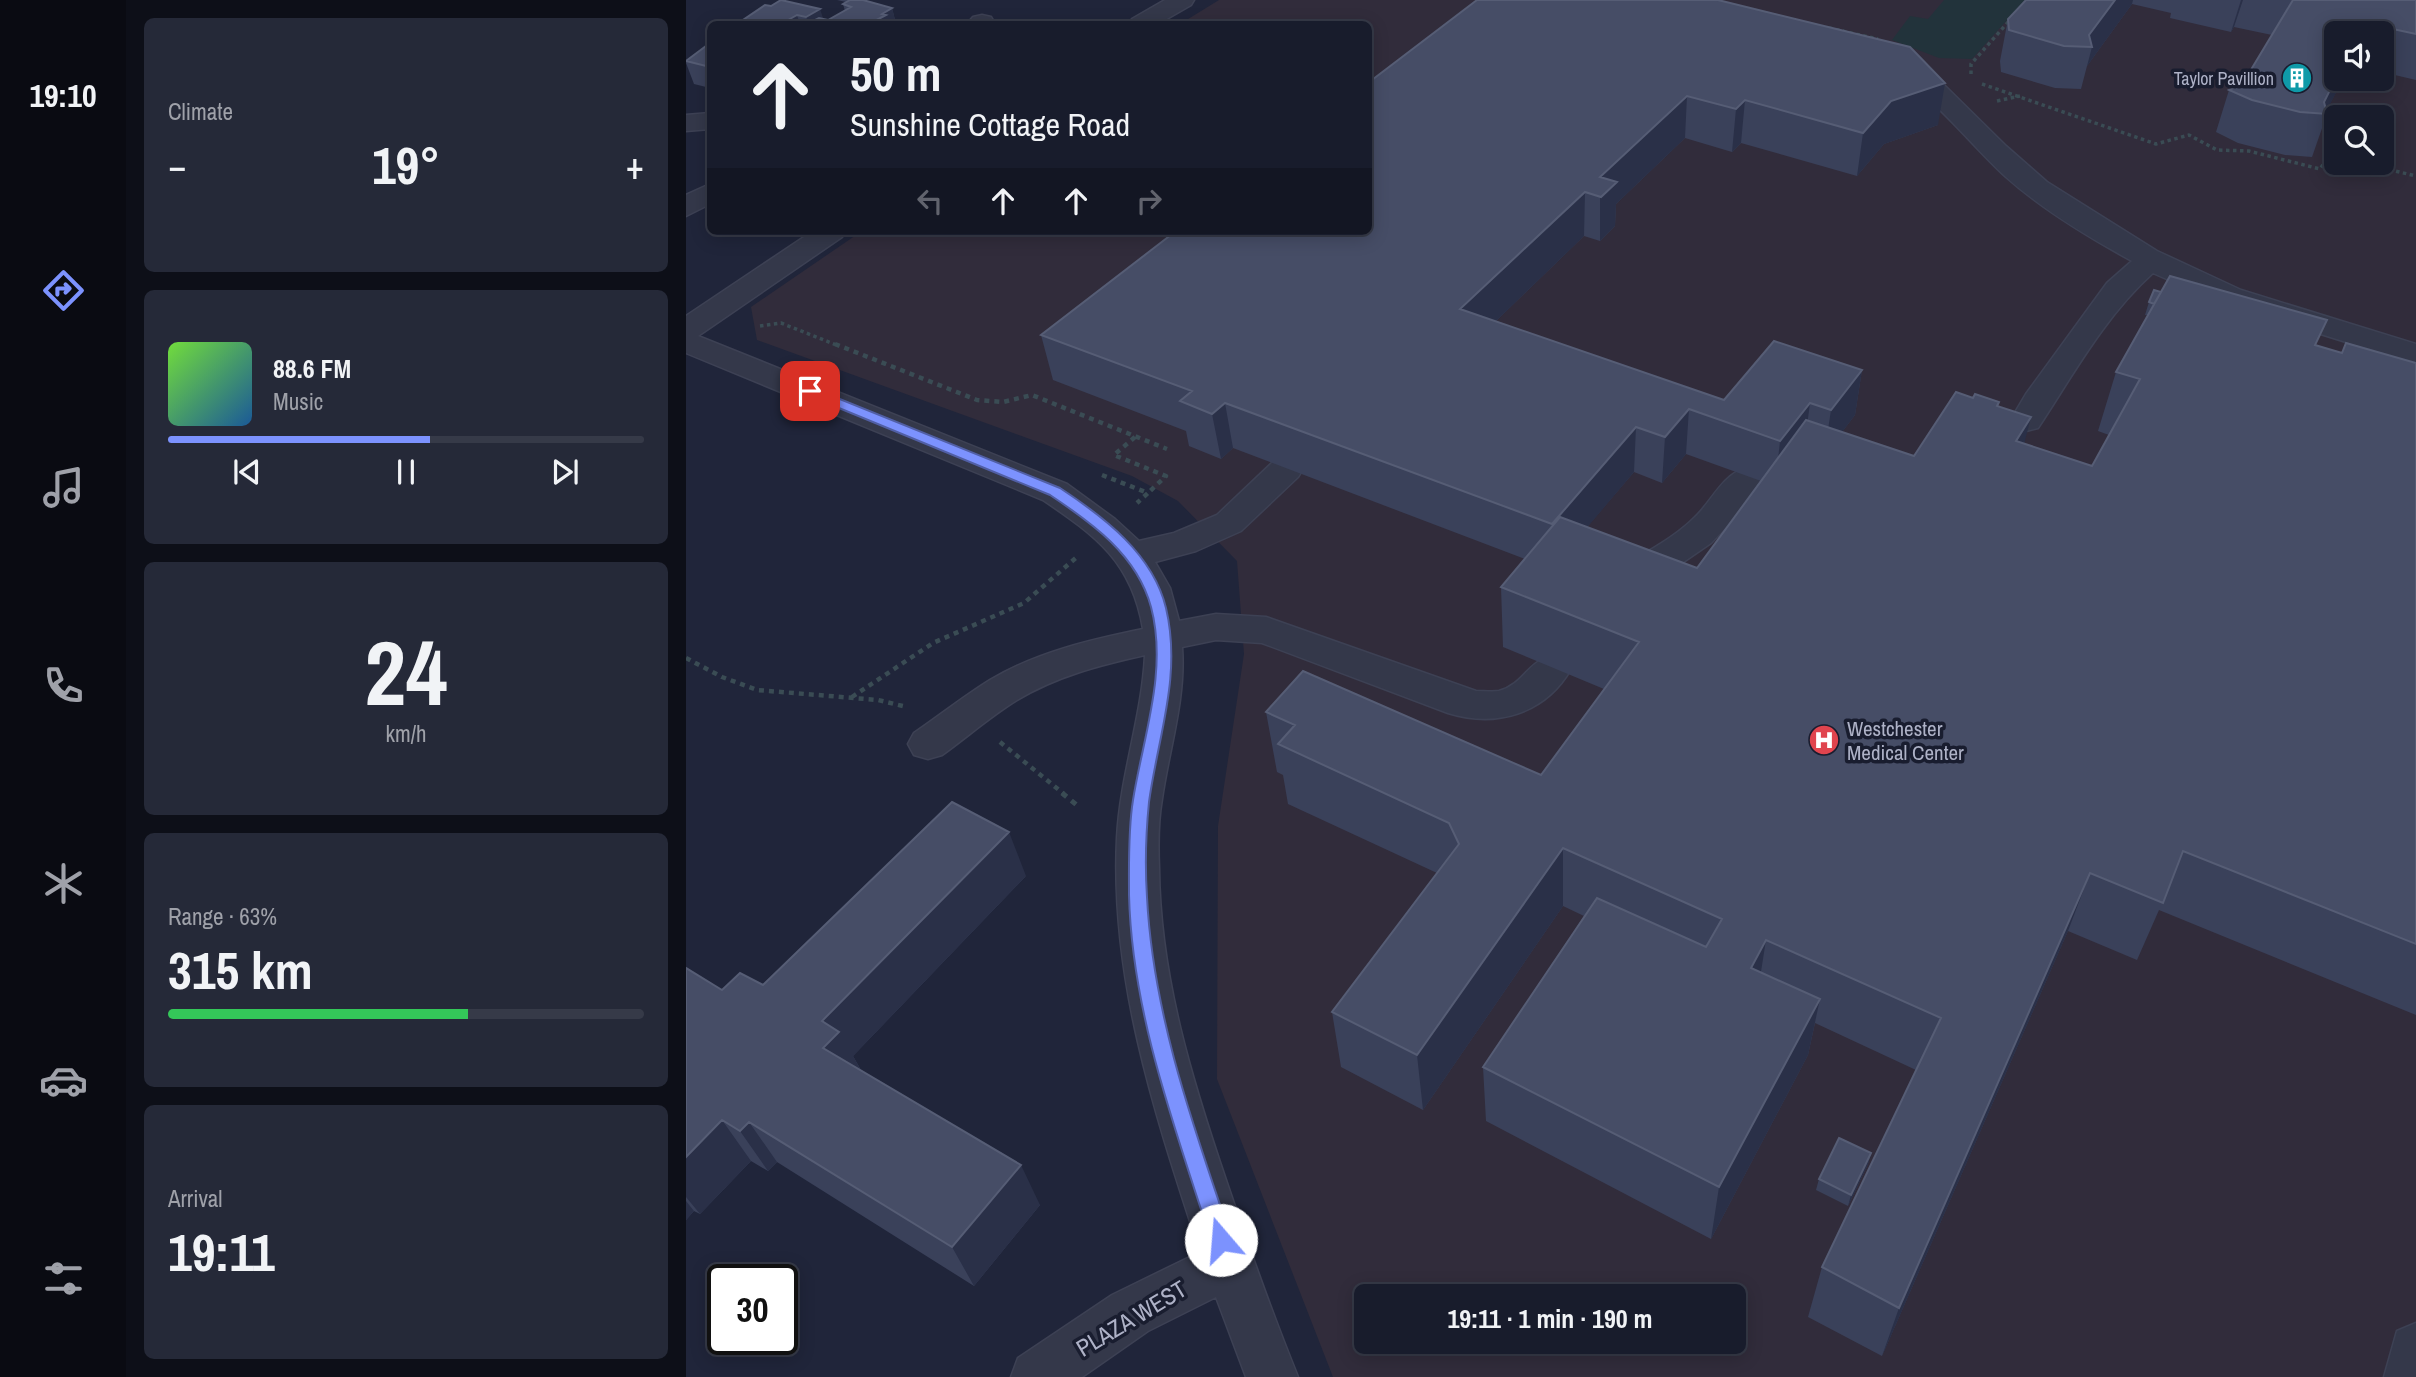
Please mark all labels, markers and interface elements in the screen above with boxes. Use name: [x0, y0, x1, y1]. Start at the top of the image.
map controls: [2324, 21, 2394, 175]
button: sound: [2324, 21, 2394, 91]
text: 50 m: [850, 40, 942, 106]
icon: ahead: [735, 49, 826, 140]
building icon: Taylor Pavillion: [2280, 61, 2314, 95]
place label: Taylor Pavillion: [2174, 66, 2274, 91]
text: 19:10: [29, 74, 97, 117]
text: Climate: [168, 96, 233, 127]
text: Sunshine Cottage Road: [850, 103, 1130, 146]
button: search: [2324, 105, 2394, 175]
text: 19°: [372, 130, 440, 200]
text: −: [168, 140, 186, 191]
text: +: [626, 140, 644, 191]
icon: left: [911, 182, 949, 220]
icon: ahead: [984, 182, 1022, 220]
icon: ahead: [1057, 182, 1095, 220]
icon: right: [1130, 182, 1168, 220]
icon: directions: [39, 266, 88, 315]
text: 88.6 FM: [273, 351, 351, 386]
pin: [780, 361, 840, 421]
icon: arrive: [791, 372, 829, 410]
text: Music: [273, 386, 323, 417]
icon: previous: [228, 453, 266, 491]
icon: pause: [387, 453, 425, 491]
icon: next: [546, 453, 584, 491]
icon: music: [39, 463, 88, 512]
text: 24: [365, 611, 448, 733]
icon: phone: [39, 661, 88, 710]
place label: Westchester Medical Center: [1847, 714, 1964, 767]
text: km/h: [386, 718, 426, 749]
hospital icon: Westchester Medical Center: [1807, 723, 1841, 757]
icon: climate: [39, 859, 88, 908]
text: Range · 63%: [168, 901, 277, 932]
text: 315 km: [168, 935, 313, 1005]
icon: car: [39, 1056, 88, 1105]
text: Arrival: [168, 1183, 223, 1214]
position arrow: [1184, 1203, 1258, 1277]
text: 19:11: [168, 1217, 275, 1287]
icon: filters: [39, 1254, 88, 1303]
speed limit sign: 30: [707, 1264, 798, 1355]
street label: PLAZA WEST: [1070, 1272, 1192, 1364]
text: 19:11 · 1 min · 190 m: [1447, 1301, 1653, 1336]

